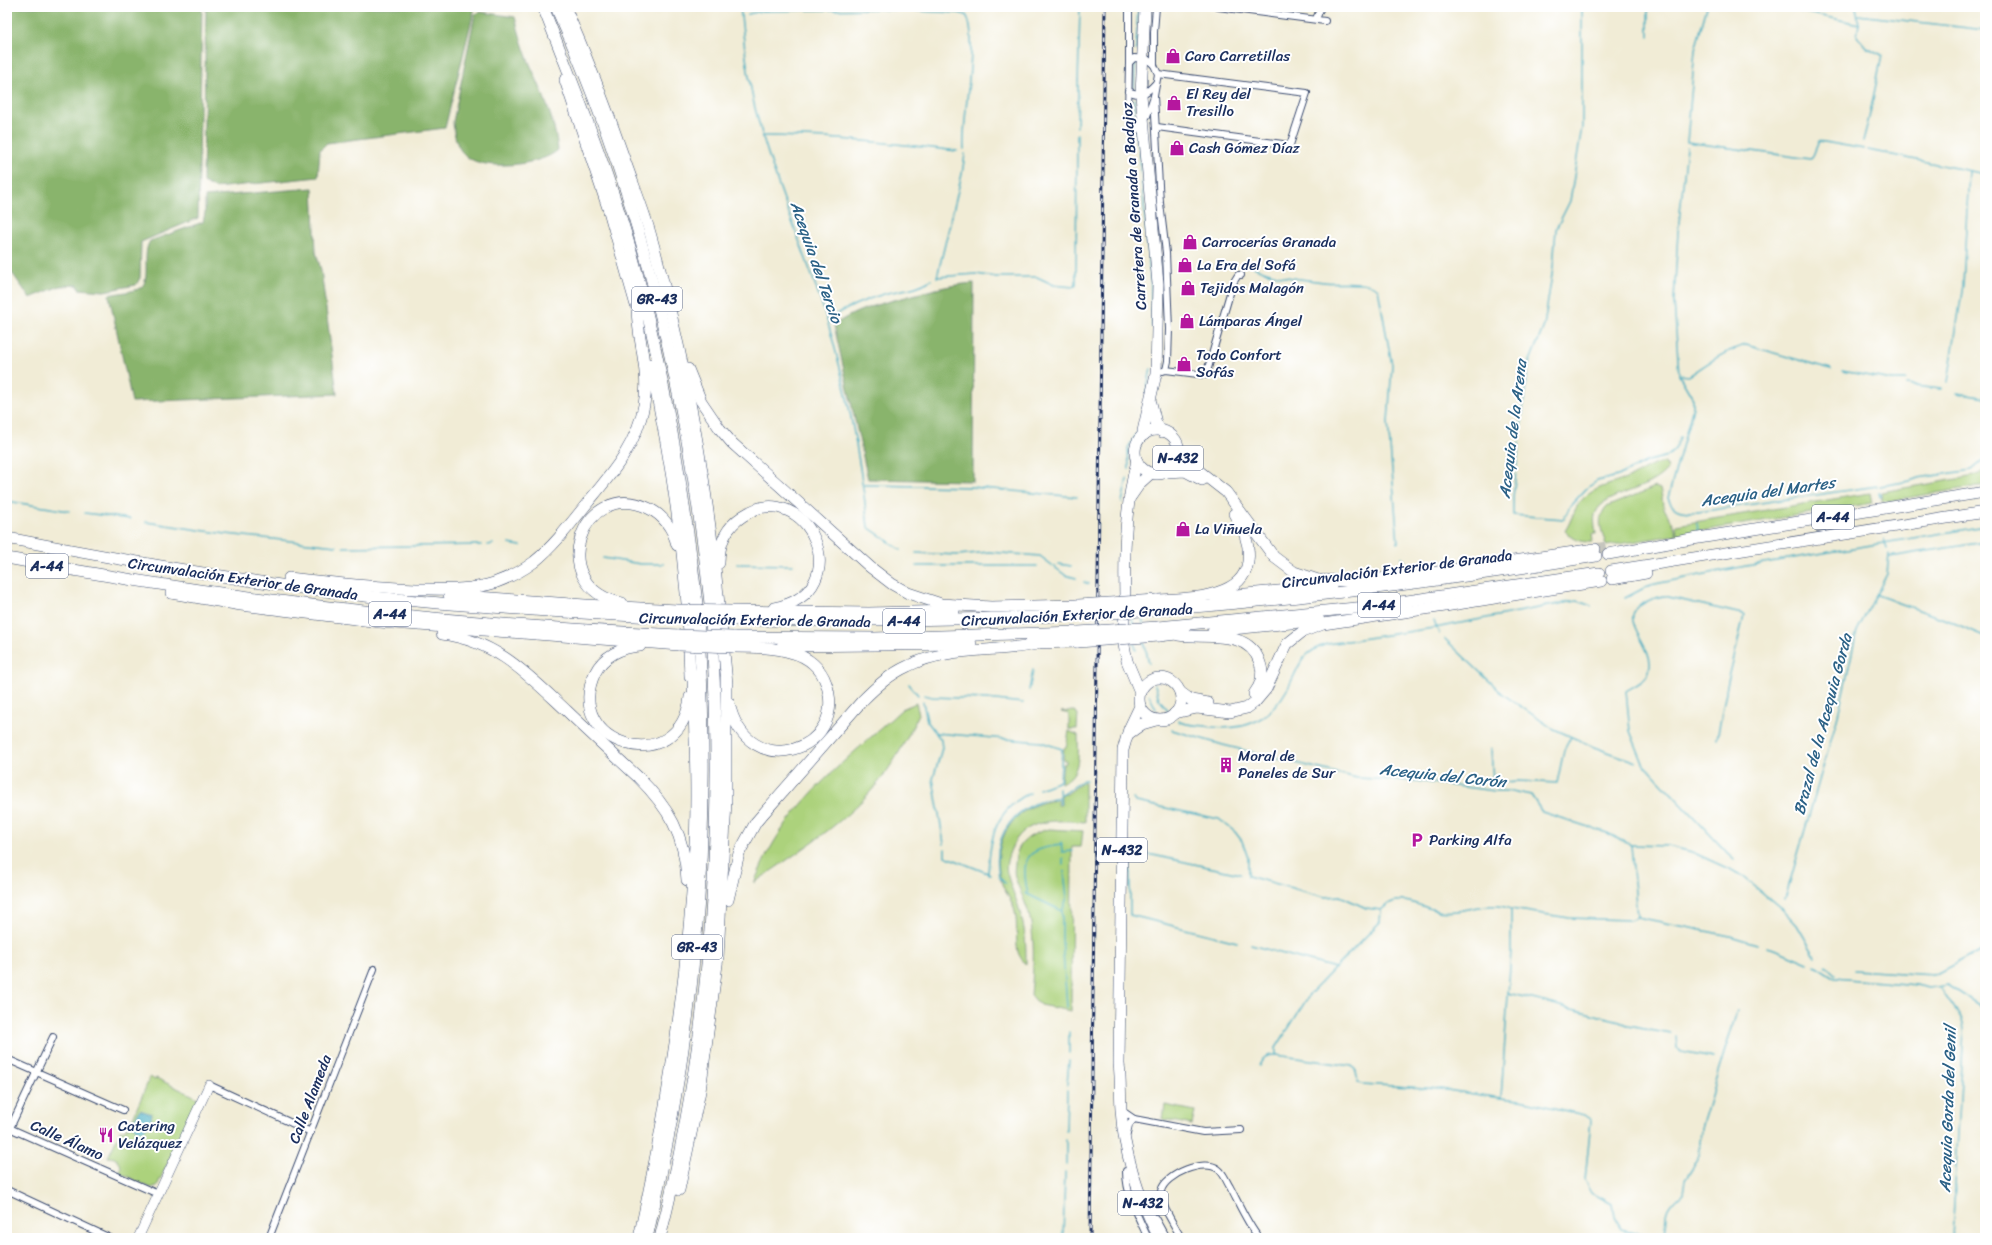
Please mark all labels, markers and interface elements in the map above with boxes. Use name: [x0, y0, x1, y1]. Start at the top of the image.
place label: Caro Carretillas: [1185, 43, 1290, 69]
shop icon: Caro Carretillas: [1164, 47, 1182, 65]
place label: El Rey del Tresillo: [1186, 81, 1252, 124]
shop icon: El Rey del Tresillo: [1165, 94, 1183, 112]
street label: Carretera de Granada a Badajoz: [1114, 100, 1154, 311]
place label: Cash Gómez Díaz: [1189, 135, 1300, 161]
shop icon: Cash Gómez Díaz: [1168, 139, 1186, 157]
water label: Acequia del Tercio: [782, 196, 851, 328]
place label: Carrocerías Granada: [1202, 229, 1337, 255]
shop icon: Carrocerías Granada: [1181, 233, 1199, 251]
place label: La Era del Sofá: [1197, 252, 1296, 278]
shop icon: La Era del Sofá: [1176, 256, 1194, 274]
place label: Tejidos Malagón: [1200, 275, 1304, 301]
shop icon: Tejidos Malagón: [1179, 279, 1197, 297]
road number: GR-43: [632, 287, 682, 311]
place label: Lámparas Ángel: [1199, 308, 1303, 334]
shop icon: Lámparas Ángel: [1178, 312, 1196, 330]
place label: Todo Confort Sofás: [1196, 342, 1282, 385]
shop icon: Todo Confort Sofás: [1175, 355, 1193, 373]
water label: Acequia de la Arena: [1489, 356, 1536, 501]
road number: N-432: [1153, 446, 1203, 470]
water label: Acequia del Martes: [1698, 467, 1839, 515]
road number: A-44: [1812, 505, 1854, 529]
place label: La Viñuela: [1195, 516, 1263, 542]
shop icon: La Viñuela: [1174, 520, 1192, 538]
street label: Circunvalación Exterior de Granada: [1280, 542, 1514, 596]
street label: Circunvalación Exterior de Granada: [126, 550, 360, 608]
road number: A-44: [26, 554, 68, 578]
road number: A-44: [1358, 593, 1400, 617]
street label: Circunvalación Exterior de Granada: [960, 596, 1194, 634]
road number: A-44: [369, 602, 411, 626]
street label: Circunvalación Exterior de Granada: [639, 605, 872, 635]
road number: A-44: [883, 609, 925, 633]
water label: Brazal de la Acequia Gorda: [1784, 628, 1861, 818]
place label: Moral de Paneles de Sur: [1238, 743, 1336, 786]
water label: Acequia del Corón: [1378, 754, 1510, 797]
building icon: Moral de Paneles de Sur: [1217, 756, 1235, 774]
place label: Parking Alfa: [1429, 827, 1512, 853]
parking icon: Parking Alfa: [1408, 831, 1426, 849]
road number: N-432: [1097, 838, 1147, 862]
road number: GR-43: [672, 935, 722, 959]
water label: Acequia Gorda del Genil: [1930, 1022, 1965, 1194]
street label: Calle Alameda: [281, 1050, 339, 1147]
street label: Calle Álamo: [26, 1112, 108, 1168]
place label: Catering Velázquez: [118, 1113, 183, 1156]
restaurant icon: Catering Velázquez: [97, 1126, 115, 1144]
road number: N-432: [1118, 1191, 1168, 1215]

